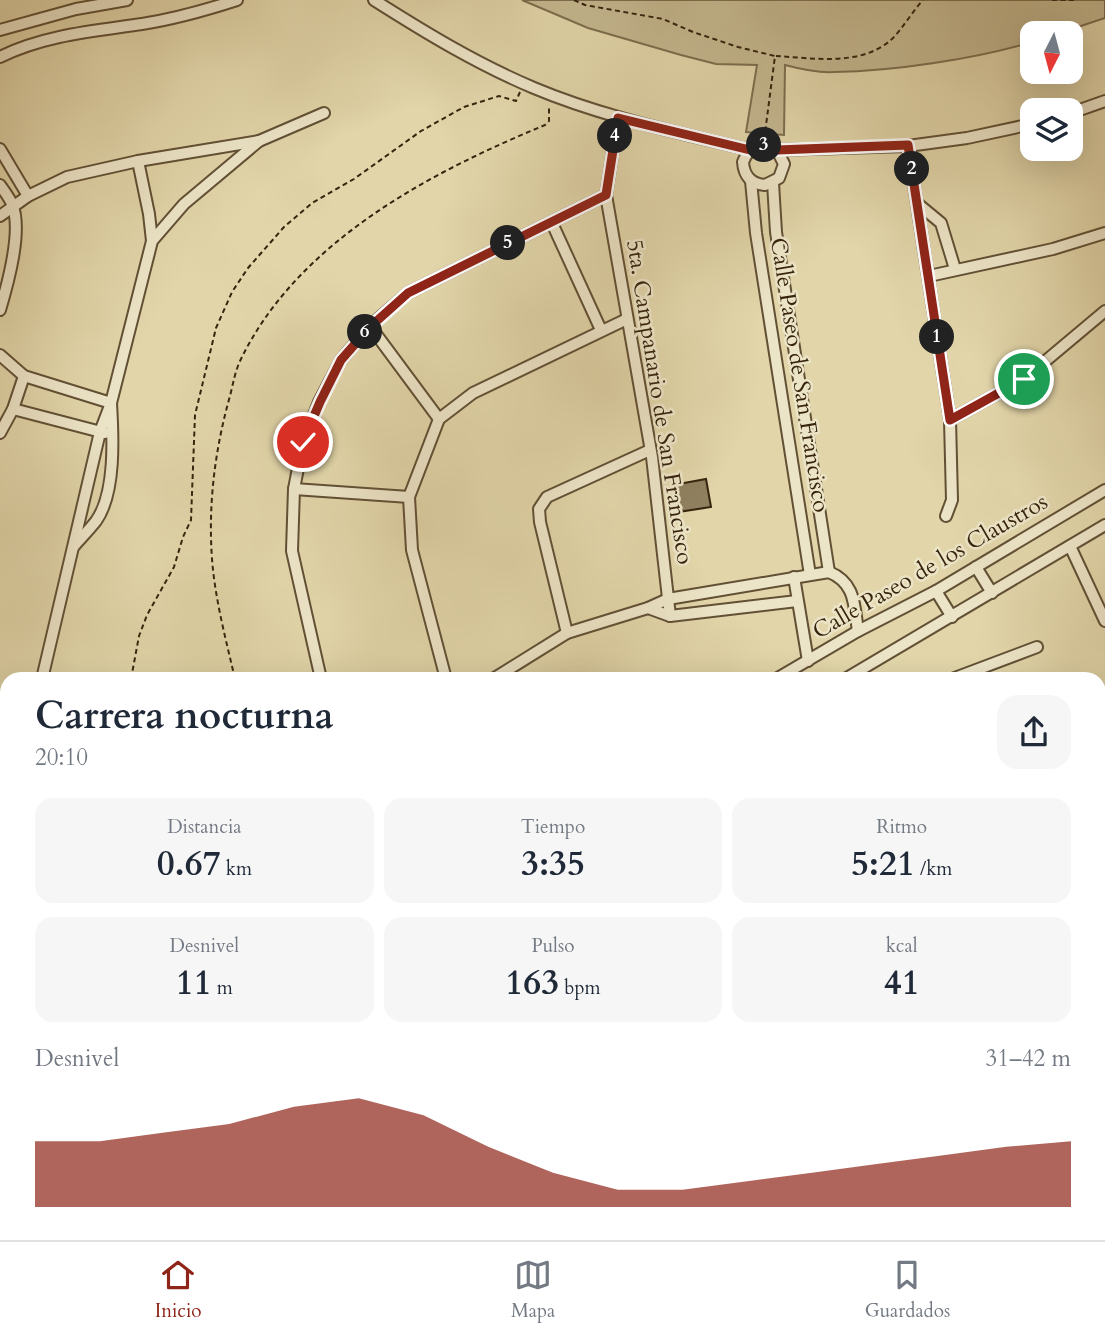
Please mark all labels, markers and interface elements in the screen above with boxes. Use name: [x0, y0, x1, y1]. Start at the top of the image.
north arrow: [1020, 21, 1083, 84]
map controls: [1020, 21, 1083, 161]
button: layers: [1020, 98, 1083, 161]
pin: 4: [598, 118, 632, 154]
text: 4: [610, 122, 619, 148]
pin: 3: [746, 128, 782, 162]
text: 3: [759, 131, 768, 157]
pin: 2: [894, 152, 930, 186]
text: 2: [907, 155, 916, 181]
pin: 5: [490, 226, 526, 260]
text: 5: [503, 229, 512, 255]
street label: Calle Paseo de San Francisco: [763, 235, 837, 515]
street label: 5ta. Campanario de San Francisco: [619, 237, 701, 567]
pin: 6: [348, 314, 382, 350]
text: 6: [360, 318, 369, 344]
pin: 1: [920, 320, 954, 354]
text: 1: [932, 323, 941, 349]
pin: [994, 349, 1054, 409]
icon: arrive: [1005, 360, 1043, 398]
pin: [273, 412, 333, 472]
icon: check: [284, 423, 322, 461]
street label: Calle Paseo de los Claustros: [807, 486, 1053, 646]
text: Carrera nocturna: [35, 690, 334, 742]
button: share: [997, 695, 1071, 769]
text: 20:10: [35, 742, 88, 773]
text: Distancia: [167, 814, 242, 840]
text: Tiempo: [521, 814, 585, 840]
text: Ritmo: [876, 814, 927, 840]
text: 0.67: [157, 840, 221, 888]
text: 3:35: [521, 840, 585, 888]
text: 5:21: [851, 840, 915, 888]
text: km: [221, 856, 252, 882]
text: /km: [915, 856, 952, 882]
text: Desnivel: [170, 933, 239, 959]
text: Pulso: [531, 933, 575, 959]
text: kcal: [886, 933, 918, 959]
text: 11: [176, 959, 212, 1007]
text: 163: [505, 959, 559, 1007]
text: 41: [884, 959, 920, 1007]
text: m: [212, 975, 233, 1001]
text: bpm: [559, 975, 601, 1001]
text: Desnivel: [35, 1043, 119, 1074]
text: 31–42 m: [986, 1043, 1071, 1074]
tab: Inicio: [155, 1256, 202, 1324]
tab: Mapa: [511, 1256, 555, 1324]
tab: Guardados: [865, 1256, 950, 1324]

